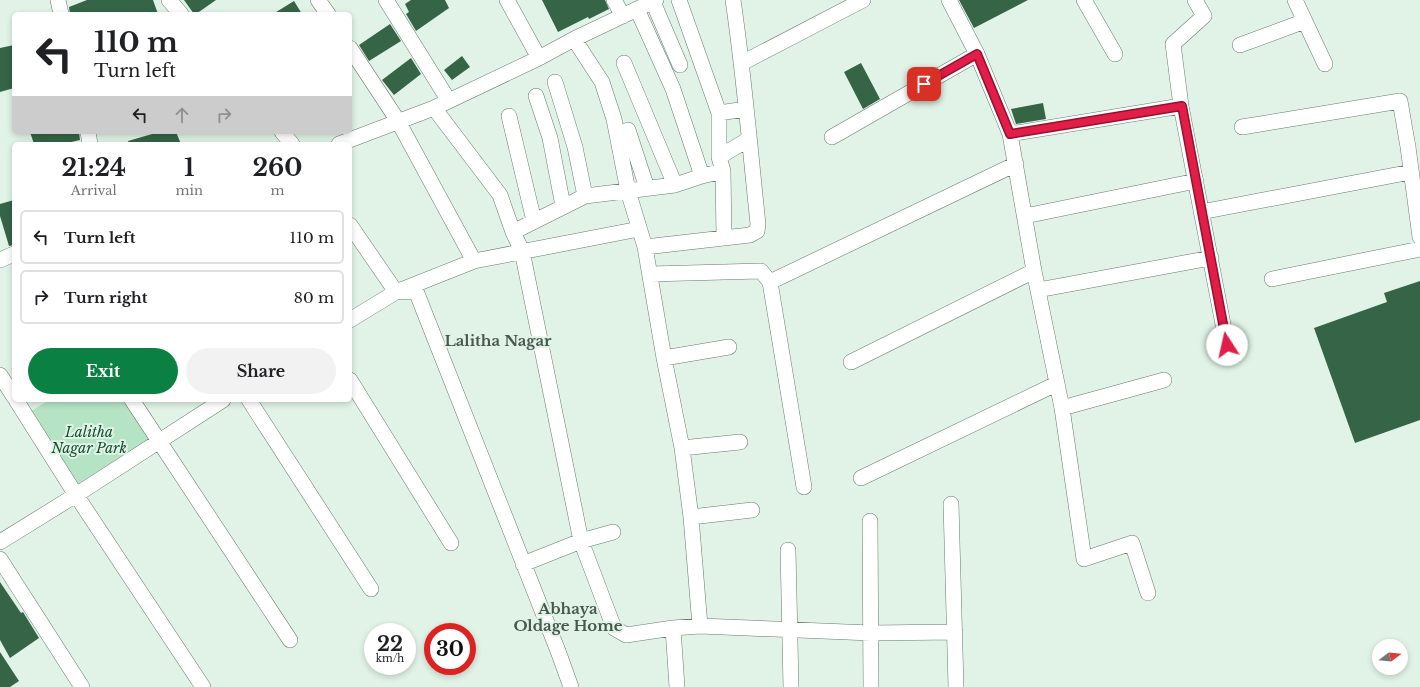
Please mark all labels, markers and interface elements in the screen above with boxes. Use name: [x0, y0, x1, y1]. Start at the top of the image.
text: 110 m: [94, 25, 178, 60]
icon: left: [28, 28, 80, 80]
text: Turn left: [94, 60, 176, 82]
pin: [907, 67, 941, 101]
icon: arrive: [913, 73, 935, 95]
icon: left: [129, 104, 151, 126]
icon: ahead: [171, 104, 193, 126]
icon: right: [213, 104, 235, 126]
text: 21:24: [62, 153, 126, 182]
text: 1: [184, 153, 195, 182]
text: 260: [253, 153, 302, 182]
text: Arrival: [71, 182, 117, 199]
text: min: [176, 182, 203, 199]
text: m: [270, 182, 284, 199]
icon: left: [30, 226, 52, 248]
text: Turn left: [64, 228, 135, 247]
text: 110 m: [290, 228, 334, 247]
icon: right: [30, 286, 52, 308]
text: Turn right: [64, 288, 147, 307]
text: 80 m: [294, 288, 334, 307]
position arrow: [1206, 324, 1248, 366]
district label: Lalitha Nagar: [444, 331, 552, 350]
button: Exit: [28, 348, 178, 394]
button: Share: [186, 348, 336, 394]
park label: Lalitha Nagar Park: [50, 423, 127, 457]
district label: Abhaya Oldage Home: [513, 599, 623, 635]
speed limit sign: 30: [424, 623, 476, 675]
text: 22: [377, 632, 403, 656]
north arrow: [1372, 639, 1408, 675]
map controls: [1372, 639, 1408, 675]
text: km/h: [376, 652, 404, 665]

